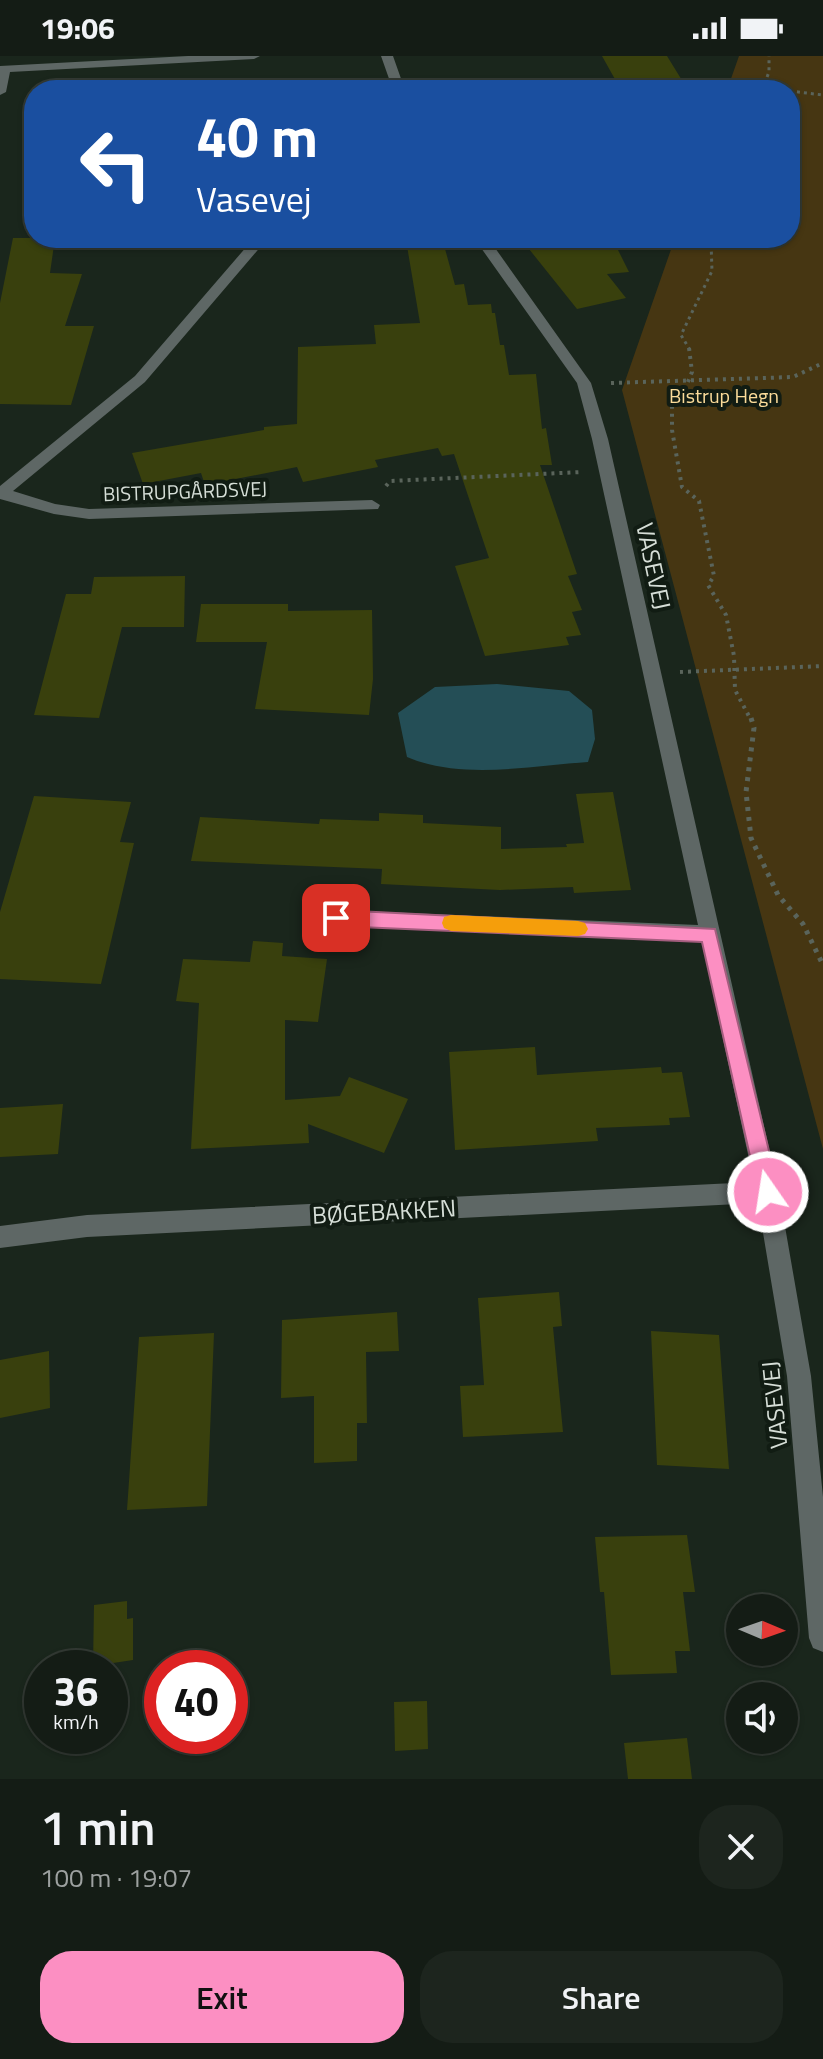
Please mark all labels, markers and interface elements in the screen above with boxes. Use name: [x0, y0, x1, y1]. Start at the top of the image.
text: 19:06: [40, 5, 115, 51]
text: 40 m: [196, 94, 318, 179]
icon: left: [64, 112, 168, 216]
text: Vasevej: [196, 171, 312, 226]
park label: Bistrup Hegn: [669, 380, 779, 411]
street label: BISTRUPGÅRDSVEJ: [102, 473, 268, 509]
street label: VASEVEJ: [627, 519, 681, 613]
pin: [302, 884, 370, 952]
icon: arrive: [314, 896, 358, 940]
position arrow: [726, 1150, 810, 1234]
street label: BØGEBAKKEN: [311, 1189, 457, 1233]
street label: VASEVEJ: [752, 1359, 796, 1451]
north arrow: [726, 1594, 798, 1666]
map controls: [726, 1594, 798, 1754]
speed limit sign: 40: [144, 1650, 248, 1754]
text: 36: [54, 1661, 98, 1722]
button: sound: [726, 1682, 798, 1754]
text: km/h: [53, 1706, 99, 1737]
text: 1 min: [40, 1791, 155, 1864]
button: close: [699, 1805, 783, 1889]
text: 100 m · 19:07: [40, 1858, 192, 1897]
button: Exit: [40, 1951, 404, 2043]
button: Share: [420, 1951, 783, 2043]

